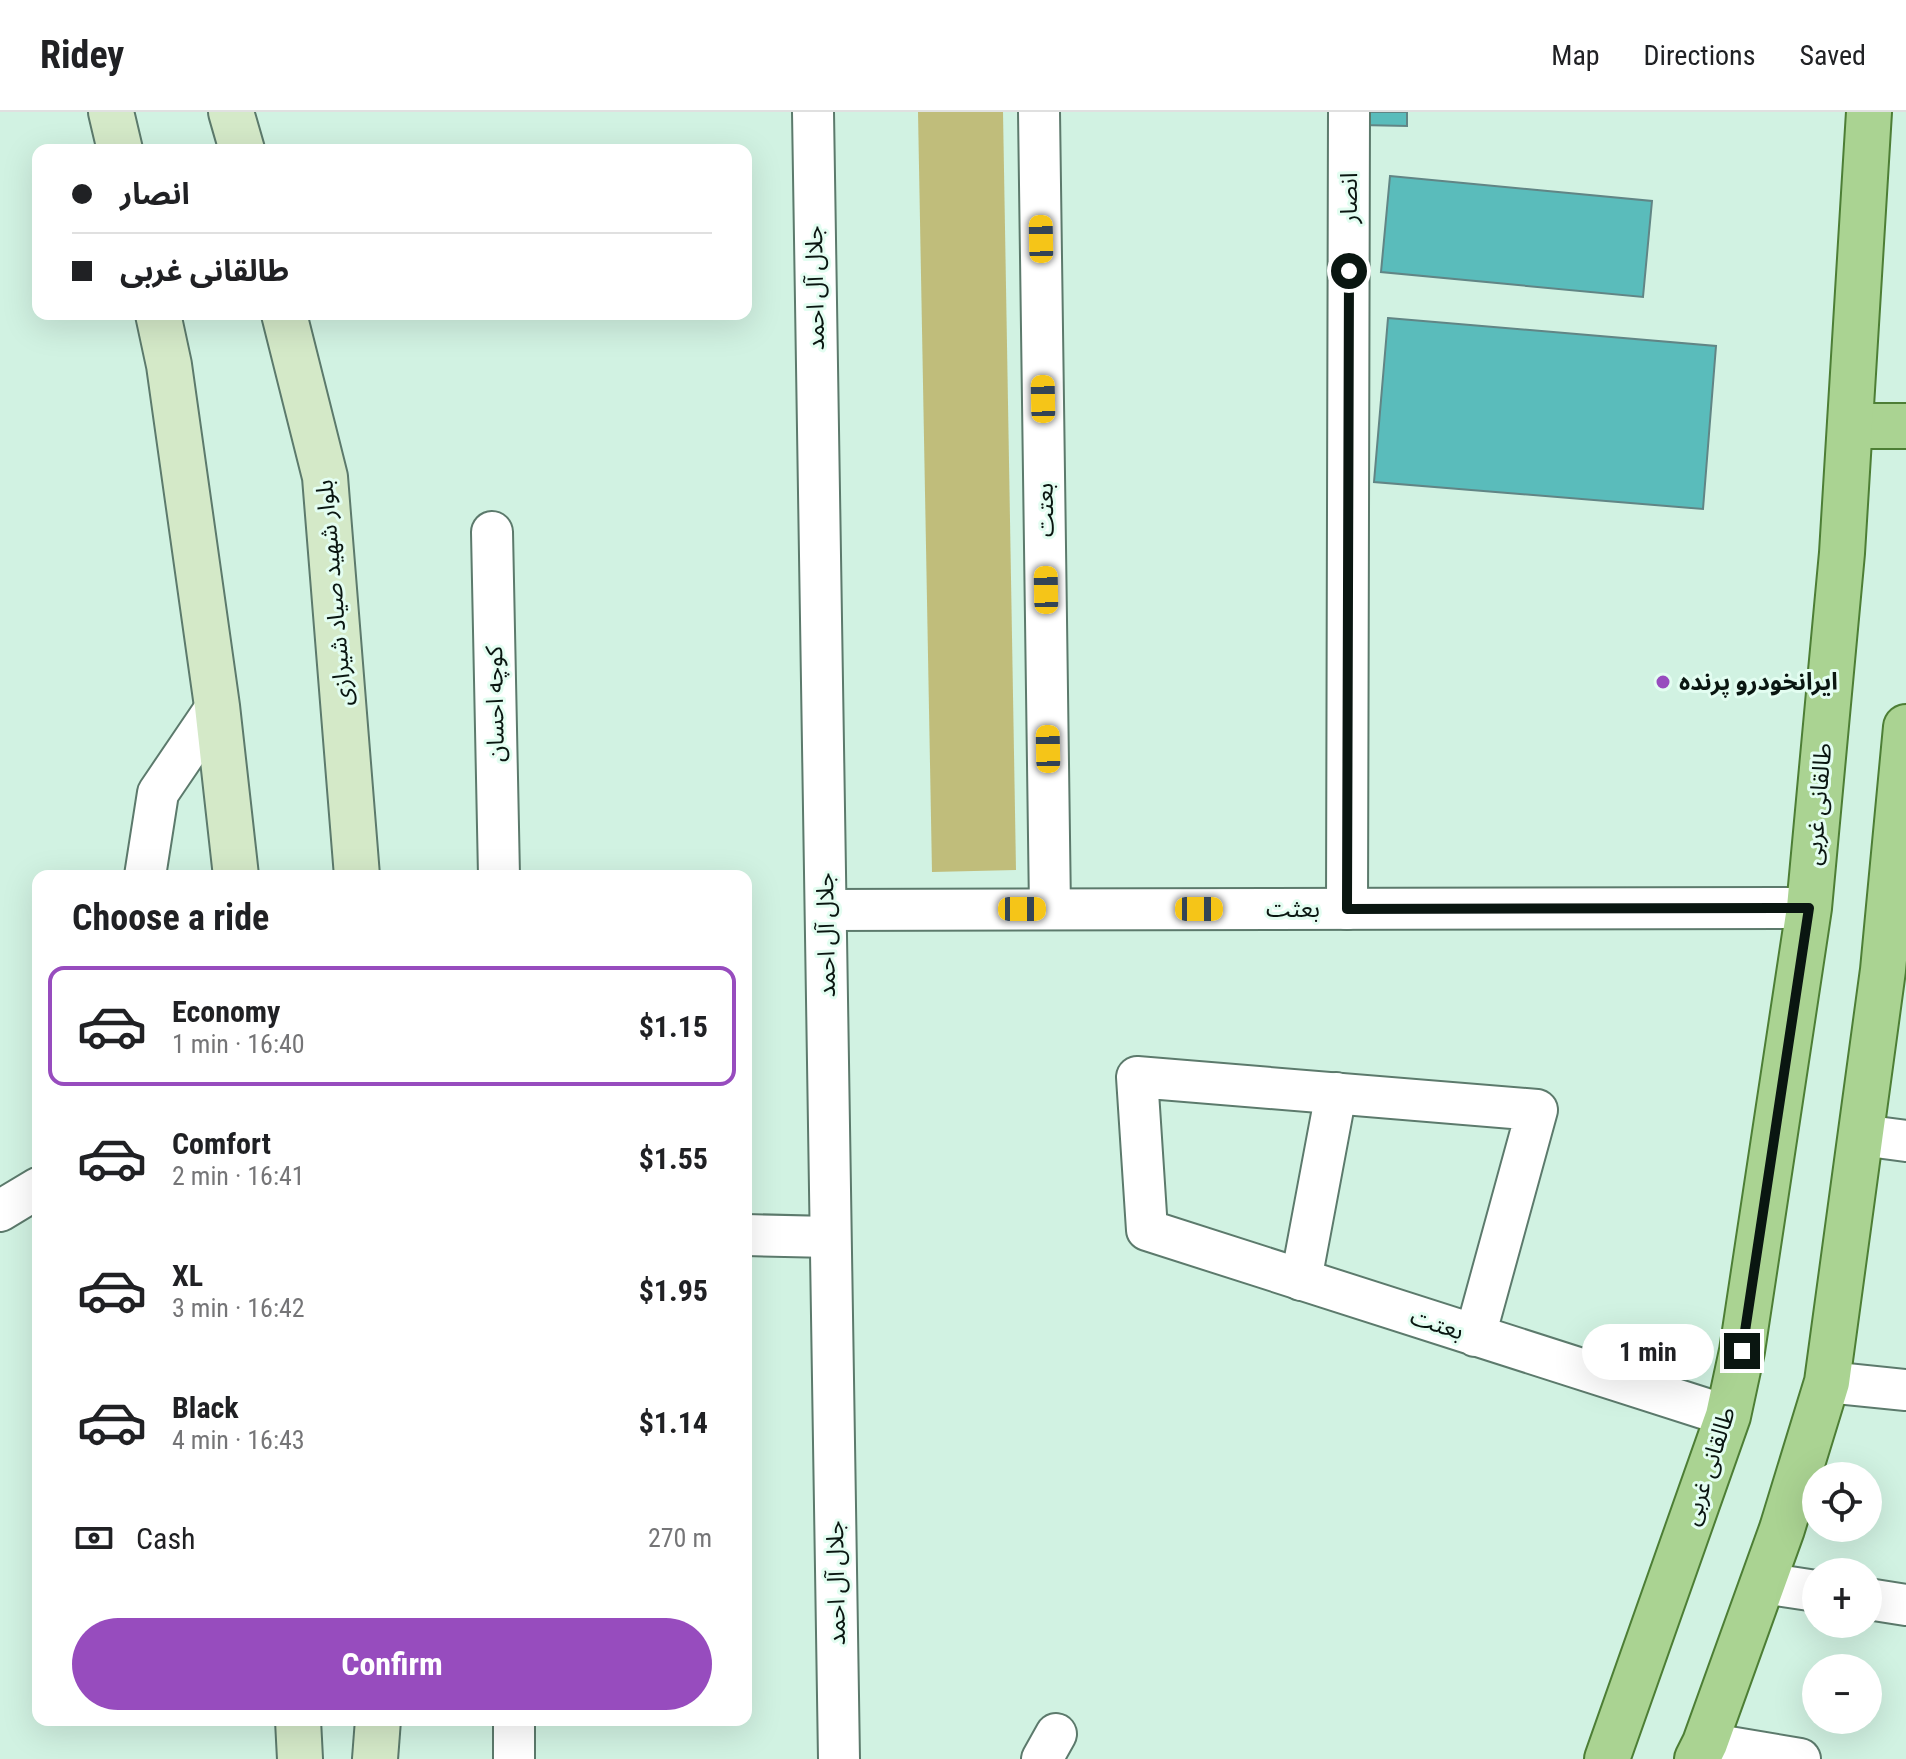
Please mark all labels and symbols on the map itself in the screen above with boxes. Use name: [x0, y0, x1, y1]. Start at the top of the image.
street label: انصار: [1335, 173, 1363, 224]
car: [1029, 215, 1053, 263]
street label: جلال آل احمد: [800, 225, 830, 351]
route start: [1331, 253, 1367, 289]
car: [1031, 375, 1055, 423]
street label: بلوار شهید صیاد شیرازی: [310, 479, 358, 707]
street label: بعتت: [1031, 483, 1059, 537]
car: [1034, 566, 1058, 614]
street label: کوچه احسان: [480, 645, 511, 762]
place label: ایرانخودرو پرنده: [1679, 668, 1838, 698]
marker: ایرانخودرو پرنده: [1654, 673, 1672, 691]
car: [1036, 725, 1060, 773]
street label: طالقانی غربی: [1799, 742, 1837, 866]
street label: جلال آل احمد: [811, 872, 841, 998]
street label: بعثت: [1266, 895, 1320, 923]
car: [998, 897, 1046, 921]
car: [1175, 897, 1223, 921]
street label: بعتت: [1407, 1302, 1467, 1346]
callout: 1 min: [1582, 1323, 1714, 1379]
route end: [1724, 1333, 1760, 1369]
street label: طالقانی غربی: [1677, 1403, 1741, 1529]
street label: جلال آل احمد: [821, 1520, 851, 1646]

